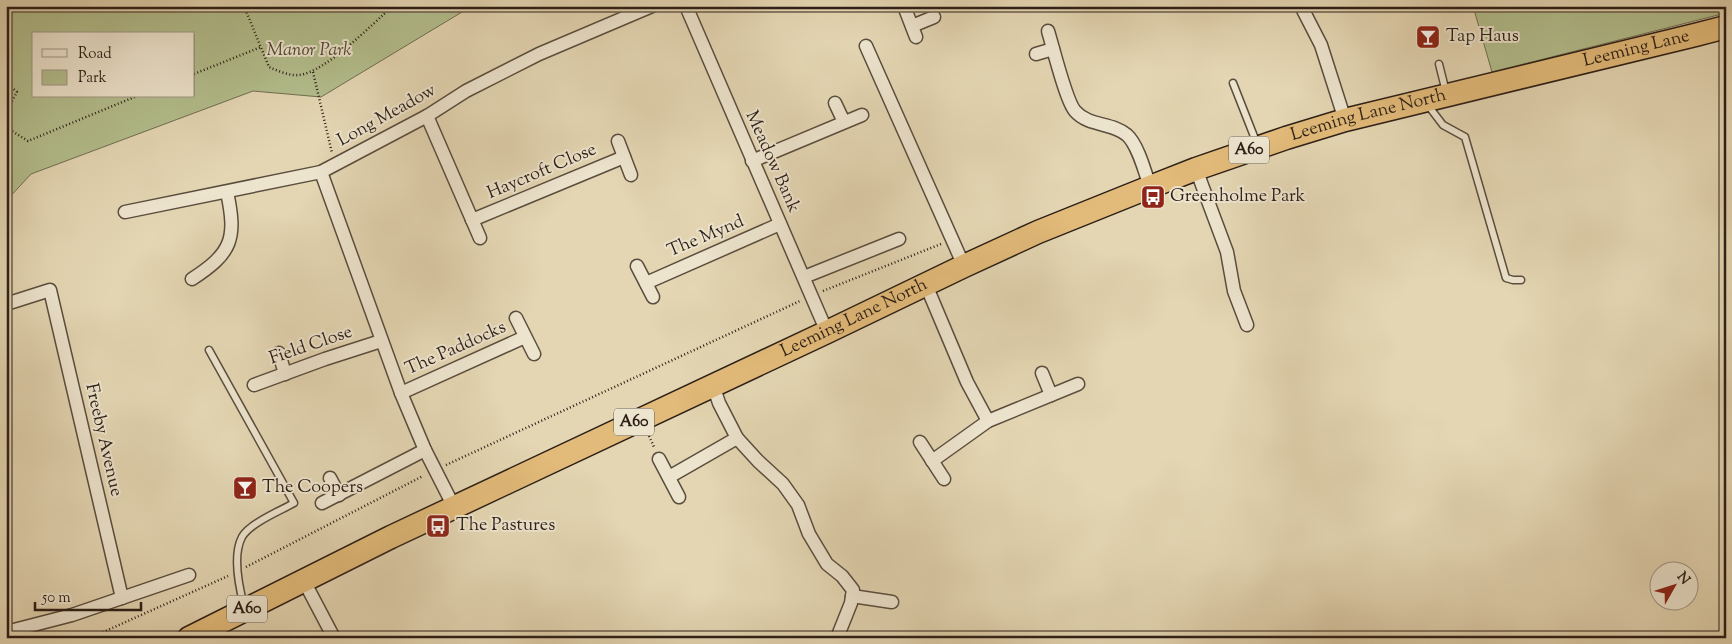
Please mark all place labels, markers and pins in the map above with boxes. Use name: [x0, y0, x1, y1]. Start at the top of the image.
bar icon: Tap Haus: [1415, 24, 1441, 50]
place label: Tap Haus: [1446, 24, 1519, 50]
bus stop icon: Greenholme Park: [1140, 184, 1166, 210]
place label: Greenholme Park: [1170, 184, 1306, 210]
bar icon: The Coopers: [232, 475, 258, 501]
place label: The Coopers: [262, 475, 363, 501]
bus stop icon: The Pastures: [425, 513, 451, 539]
place label: The Pastures: [456, 513, 555, 539]

